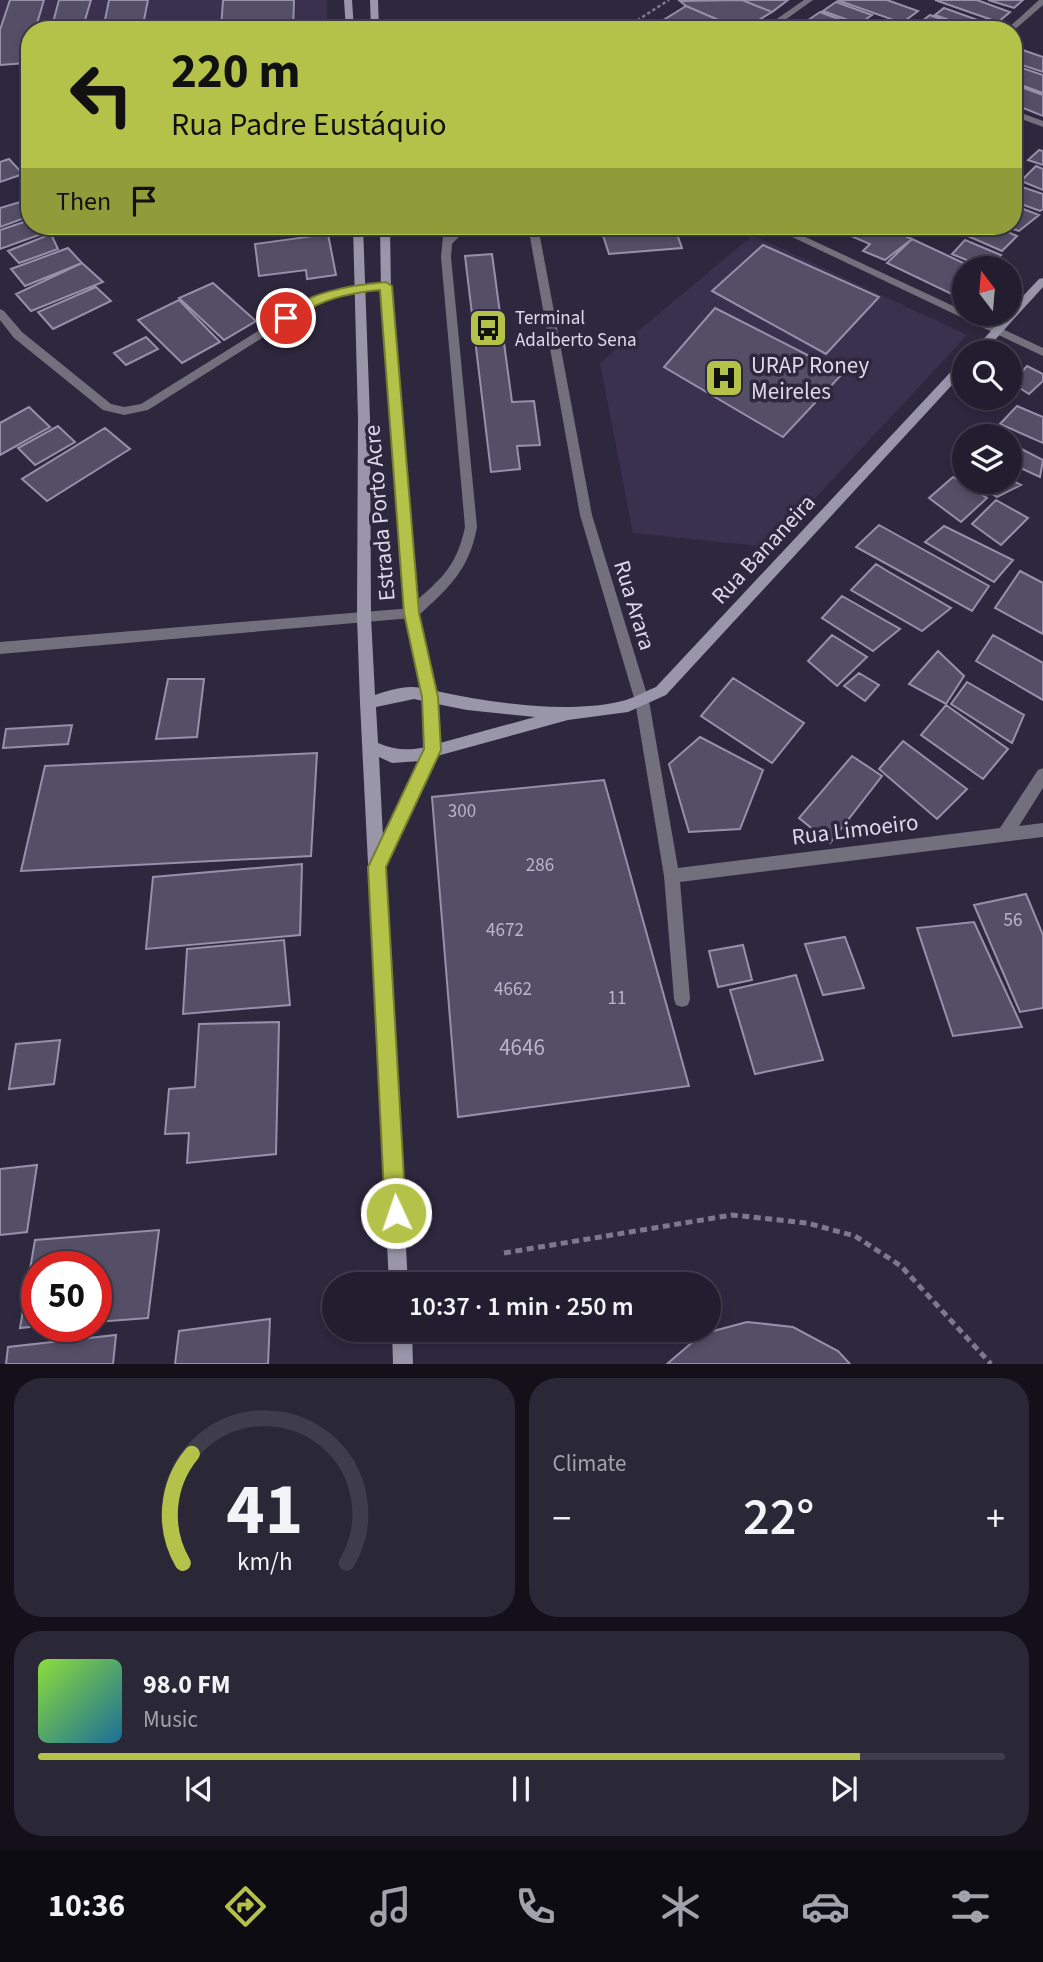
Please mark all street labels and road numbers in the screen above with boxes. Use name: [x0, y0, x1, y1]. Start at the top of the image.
street label: Estrada Porto Acre: [355, 424, 404, 602]
street label: Rua Bananeira: [704, 487, 823, 612]
street label: Rua Arara: [605, 556, 664, 654]
street label: Rua Limoeiro: [790, 805, 920, 854]

